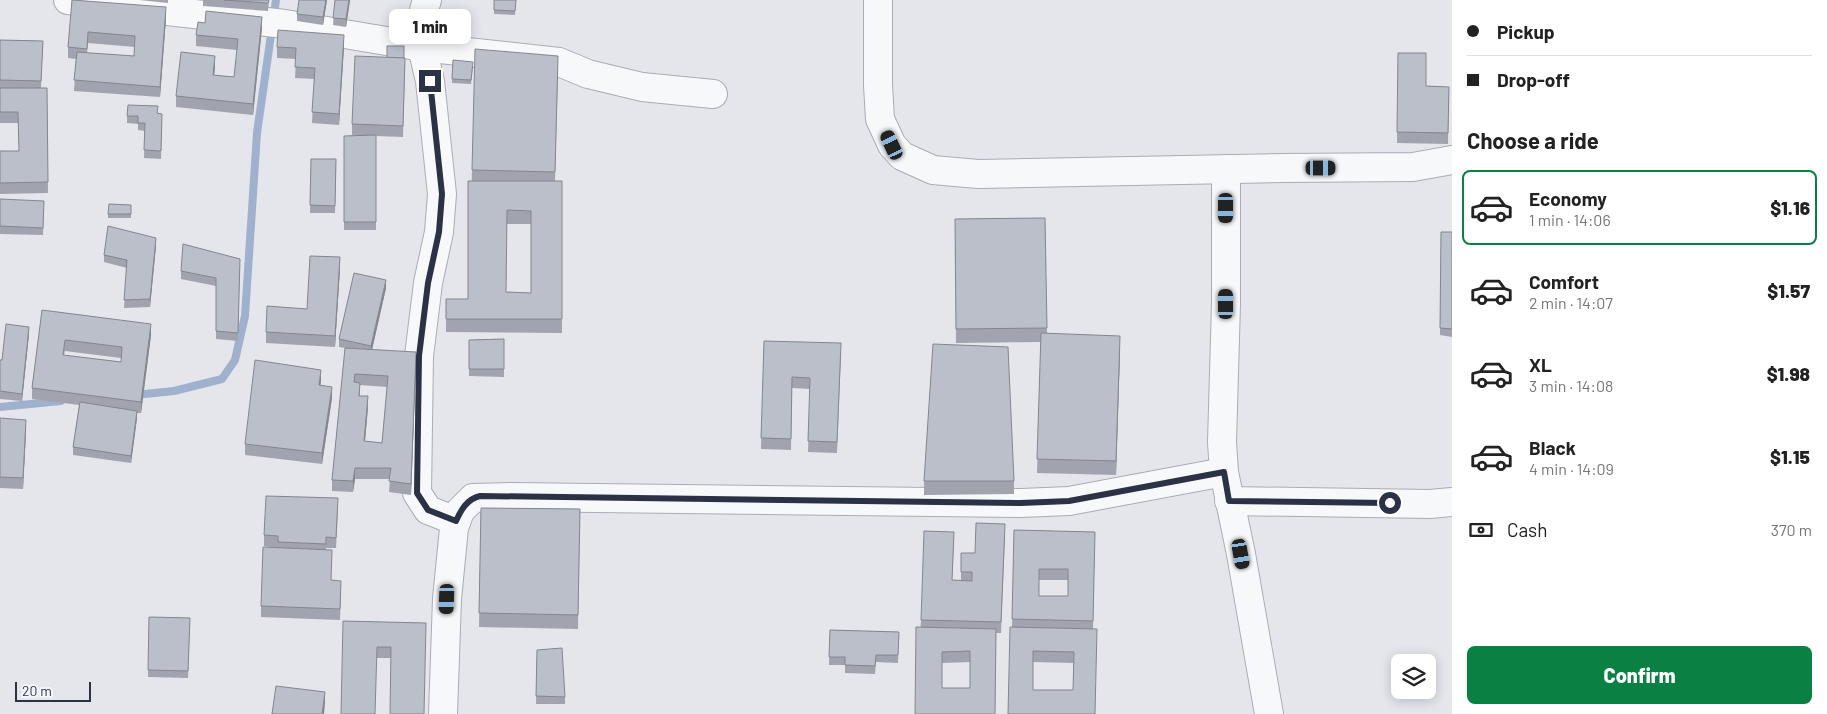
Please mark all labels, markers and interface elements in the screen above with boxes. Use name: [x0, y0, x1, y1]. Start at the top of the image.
callout: 1 min: [389, 8, 471, 44]
text: 1 min: [412, 17, 448, 36]
text: Pickup: [1497, 20, 1555, 43]
text: Drop-off: [1497, 68, 1570, 91]
route end: [419, 70, 441, 92]
text: Choose a ride: [1467, 127, 1599, 153]
car: [878, 128, 905, 162]
car: [1306, 161, 1336, 176]
icon: car: [1469, 185, 1514, 230]
text: Economy: [1529, 187, 1607, 210]
car: [1218, 193, 1233, 223]
text: $1.16: [1770, 196, 1810, 219]
text: 1 min · 14:06: [1529, 210, 1611, 229]
icon: car: [1469, 268, 1514, 313]
text: Comfort: [1529, 270, 1599, 293]
text: $1.57: [1767, 279, 1810, 302]
car: [1218, 289, 1233, 319]
text: 2 min · 14:07: [1529, 293, 1613, 312]
icon: car: [1469, 351, 1514, 396]
text: XL: [1529, 353, 1552, 376]
text: $1.98: [1767, 362, 1810, 385]
text: 3 min · 14:08: [1529, 376, 1613, 395]
icon: car: [1469, 434, 1514, 479]
text: Black: [1529, 436, 1576, 459]
text: $1.15: [1770, 445, 1810, 468]
text: 4 min · 14:09: [1529, 459, 1614, 478]
route start: [1379, 492, 1401, 514]
icon: cash: [1467, 516, 1495, 544]
text: Cash: [1507, 518, 1548, 541]
text: 370 m: [1771, 520, 1812, 539]
car: [1231, 538, 1250, 570]
car: [438, 584, 455, 614]
button: Confirm: [1467, 646, 1812, 704]
map controls: [1391, 654, 1436, 699]
button: layers: [1391, 654, 1436, 699]
scale bar: [15, 679, 91, 702]
text: 20 m: [22, 682, 52, 699]

